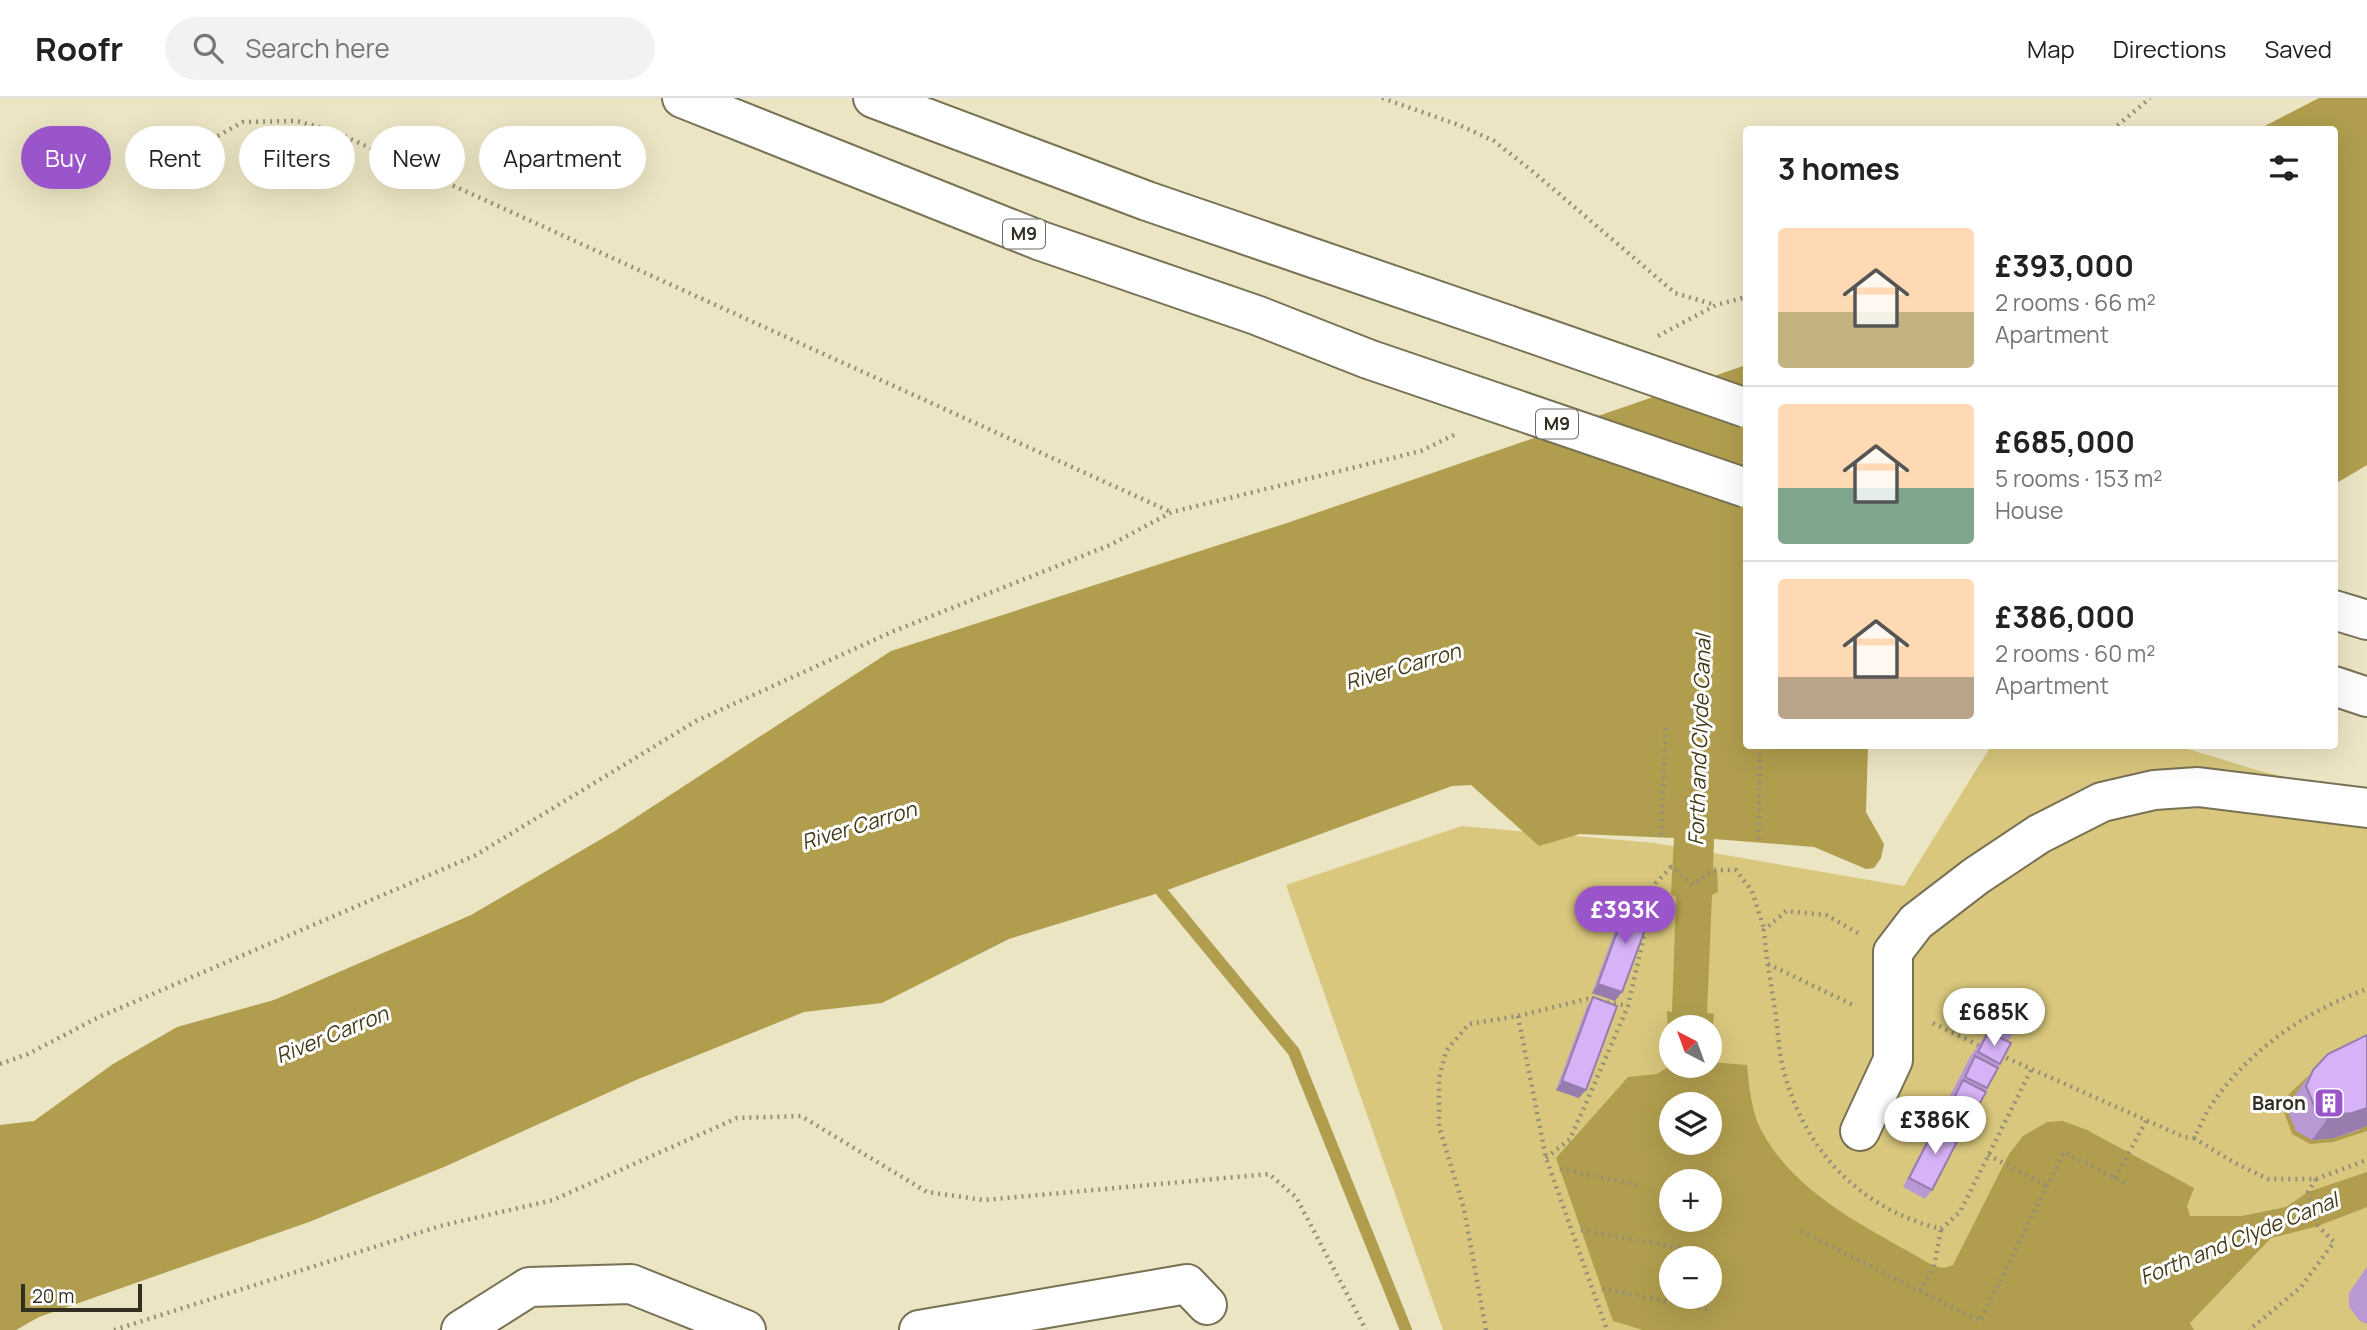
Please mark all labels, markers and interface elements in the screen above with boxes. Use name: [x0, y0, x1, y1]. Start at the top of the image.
search box: [165, 17, 655, 80]
text: Roofr: [35, 26, 123, 71]
icon: search: [189, 29, 227, 67]
text: Search here: [245, 30, 390, 66]
text: Map: [2027, 32, 2075, 65]
text: Directions: [2113, 32, 2226, 65]
text: Saved: [2264, 32, 2332, 65]
chip: Buy: [21, 126, 111, 189]
chip: Rent: [125, 126, 225, 189]
chip: Filters: [239, 126, 355, 189]
chip: New: [369, 126, 465, 189]
chip: Apartment: [479, 126, 646, 189]
text: 3 homes: [1778, 148, 1900, 189]
icon: filters: [2265, 149, 2303, 187]
road number: M9: [1003, 219, 1045, 248]
text: £393,000: [1995, 245, 2134, 286]
icon: home: [1834, 256, 1918, 340]
text: 2 rooms · 66 m²: [1995, 286, 2156, 318]
text: Apartment: [1995, 318, 2109, 350]
road number: M9: [1536, 410, 1578, 438]
text: £685,000: [1995, 421, 2135, 462]
icon: home: [1834, 432, 1918, 516]
text: 5 rooms · 153 m²: [1995, 462, 2162, 494]
text: House: [1995, 494, 2064, 526]
text: £386,000: [1995, 596, 2135, 637]
icon: home: [1834, 607, 1918, 691]
water label: Forth and Clyde Canal: [1681, 631, 1717, 846]
water label: River Carron: [1342, 636, 1465, 696]
text: 2 rooms · 60 m²: [1995, 637, 2156, 669]
text: Apartment: [1995, 669, 2109, 701]
water label: River Carron: [798, 794, 921, 856]
pin: £393K: [1576, 886, 1674, 946]
text: £393K: [1590, 893, 1660, 925]
pin: £685K: [1945, 988, 2043, 1048]
text: £685K: [1959, 995, 2029, 1027]
water label: River Carron: [271, 998, 393, 1069]
north arrow: [1659, 1015, 1722, 1078]
map controls: [1659, 1015, 1722, 1309]
building icon: Baron: [2312, 1086, 2346, 1120]
place label: Baron: [2252, 1090, 2306, 1116]
button: layers: [1659, 1092, 1722, 1155]
pin: £386K: [1886, 1096, 1984, 1156]
text: £386K: [1900, 1103, 1970, 1135]
button: +: [1659, 1169, 1722, 1232]
water label: Forth and Clyde Canal: [2135, 1184, 2345, 1291]
button: −: [1659, 1246, 1722, 1309]
scale bar: [21, 1281, 142, 1313]
text: 20 m: [32, 1283, 74, 1309]

